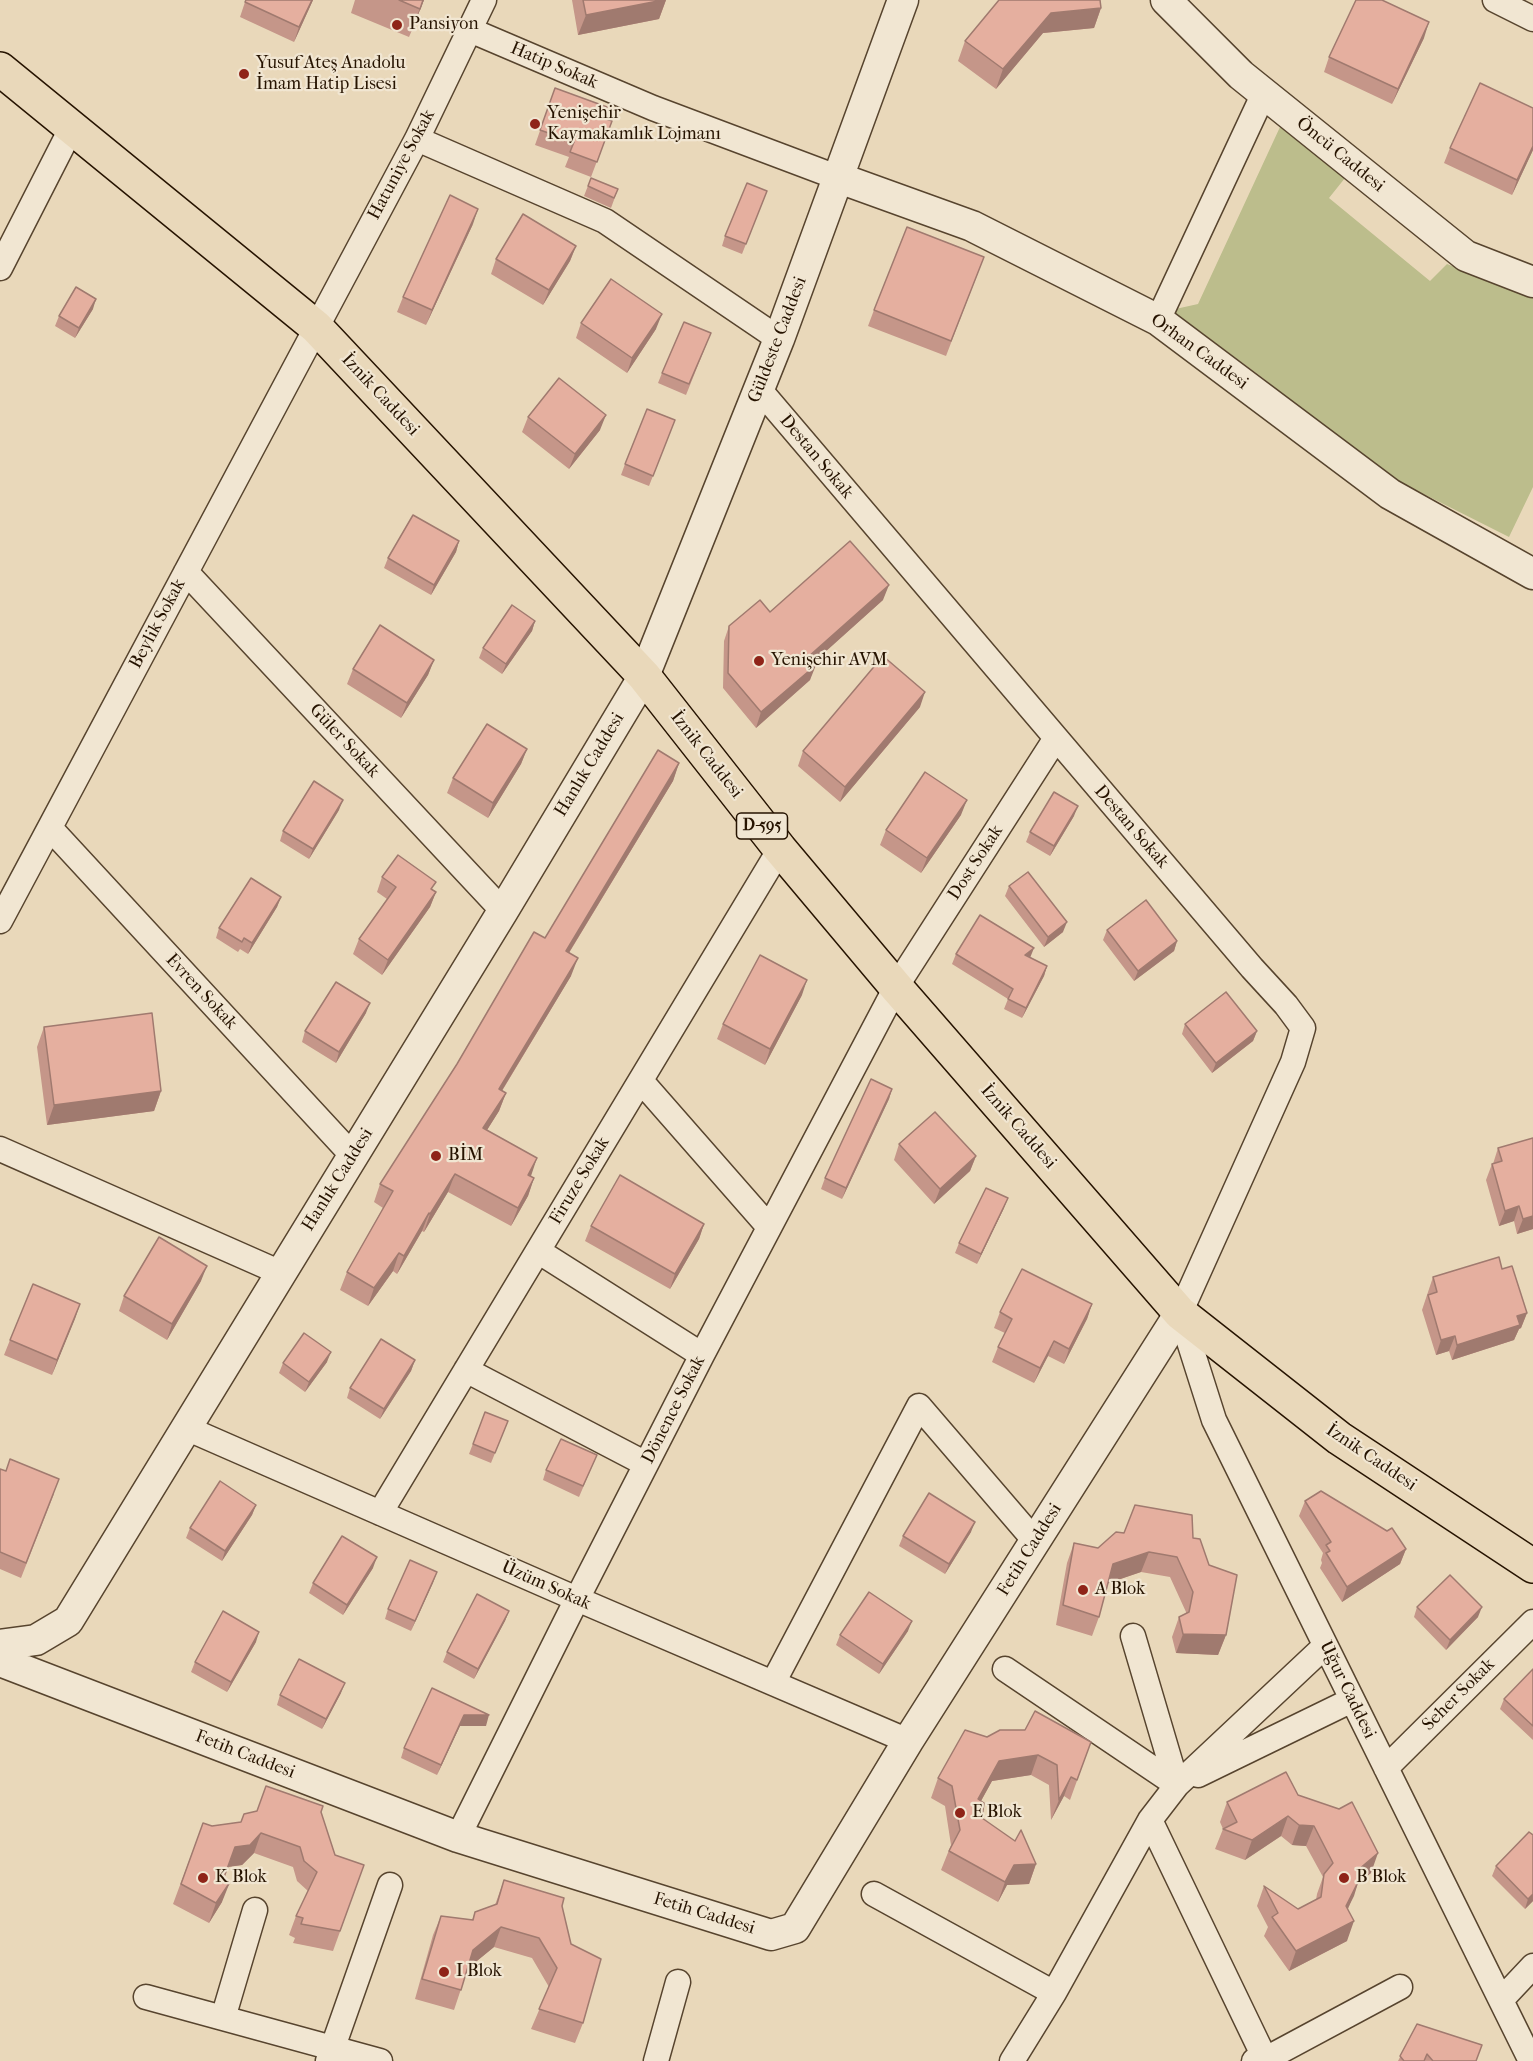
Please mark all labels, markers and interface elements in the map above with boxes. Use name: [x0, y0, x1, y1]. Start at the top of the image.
place label: Pansiyon: [409, 14, 479, 36]
marker: Pansiyon: [390, 18, 404, 32]
street label: Hatip Sokak: [507, 38, 601, 94]
place label: Yusuf Ateş Anadolu İmam Hatip Lisesi: [256, 53, 405, 96]
marker: Yusuf Ateş Anadolu İmam Hatip Lisesi: [237, 67, 251, 81]
place label: Yenişehir Kaymakamlık Lojmanı: [547, 103, 721, 146]
street label: Hatuniye Sokak: [364, 106, 440, 224]
street label: Öncü Caddesi: [1291, 113, 1389, 197]
marker: Yenişehir Kaymakamlık Lojmanı: [528, 117, 542, 131]
street label: Güldeste Caddesi: [744, 274, 812, 406]
street label: Orhan Caddesi: [1146, 309, 1252, 395]
street label: İznik Caddesi: [336, 349, 424, 441]
street label: Destan Sokak: [774, 410, 858, 504]
street label: Beylik Sokak: [125, 575, 191, 673]
place label: Yenişehir AVM: [771, 650, 887, 672]
marker: Yenişehir AVM: [752, 654, 766, 668]
street label: Güler Sokak: [304, 700, 384, 782]
street label: İznik Caddesi: [665, 707, 747, 803]
street label: Hanlık Caddesi: [551, 709, 629, 821]
street label: Destan Sokak: [1089, 781, 1173, 873]
road number: D-595: [736, 813, 788, 839]
street label: Dost Sokak: [944, 822, 1008, 904]
street label: Evren Sokak: [160, 950, 242, 1034]
street label: İznik Caddesi: [975, 1080, 1061, 1174]
street label: Hanlık Caddesi: [298, 1125, 378, 1235]
street label: Firuze Sokak: [545, 1133, 615, 1229]
place label: BİM: [448, 1145, 483, 1167]
marker: BİM: [429, 1149, 443, 1163]
street label: Dönence Sokak: [638, 1352, 710, 1468]
street label: İznik Caddesi: [1322, 1420, 1420, 1496]
street label: Fetih Caddesi: [993, 1500, 1067, 1600]
street label: Üzüm Sokak: [498, 1557, 594, 1615]
place label: A Blok: [1095, 1579, 1145, 1601]
marker: A Blok: [1076, 1583, 1090, 1597]
street label: Uğur Caddesi: [1314, 1638, 1380, 1742]
street label: Seher Sokak: [1418, 1654, 1500, 1736]
street label: Fetih Caddesi: [192, 1726, 298, 1784]
place label: E Blok: [972, 1802, 1022, 1824]
marker: E Blok: [953, 1806, 967, 1820]
place label: K Blok: [215, 1867, 267, 1889]
place label: B Blok: [1356, 1867, 1406, 1889]
marker: K Blok: [196, 1871, 210, 1885]
marker: B Blok: [1337, 1871, 1351, 1885]
street label: Fetih Caddesi: [651, 1888, 757, 1940]
place label: I Blok: [456, 1961, 502, 1983]
marker: I Blok: [437, 1965, 451, 1979]

